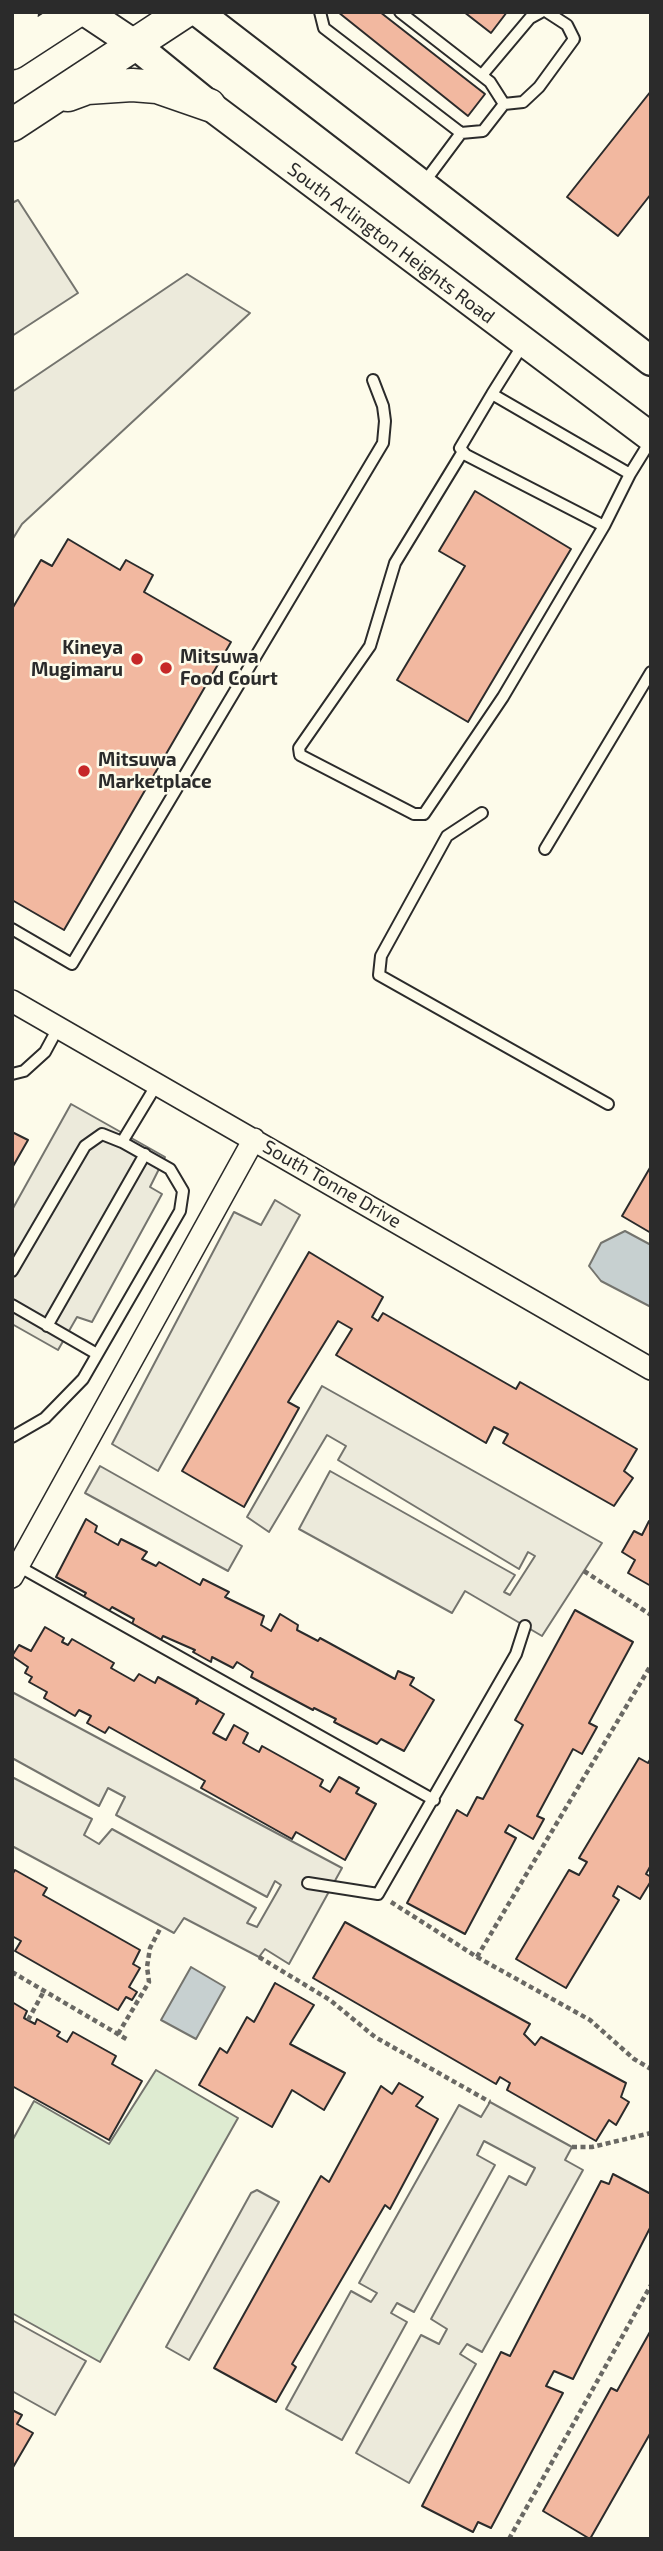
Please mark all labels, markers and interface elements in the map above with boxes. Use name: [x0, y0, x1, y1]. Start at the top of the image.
street label: South Arlington Heights Road: [283, 158, 499, 328]
place label: Kineya Mugimaru: [31, 637, 123, 681]
place label: Mitsuwa Food Court: [180, 646, 278, 690]
marker: Kineya Mugimaru: [129, 651, 145, 667]
marker: Mitsuwa Food Court: [158, 660, 174, 676]
place label: Mitsuwa Marketplace: [98, 749, 212, 793]
marker: Mitsuwa Marketplace: [76, 763, 92, 779]
street label: South Tonne Drive: [259, 1135, 405, 1233]

